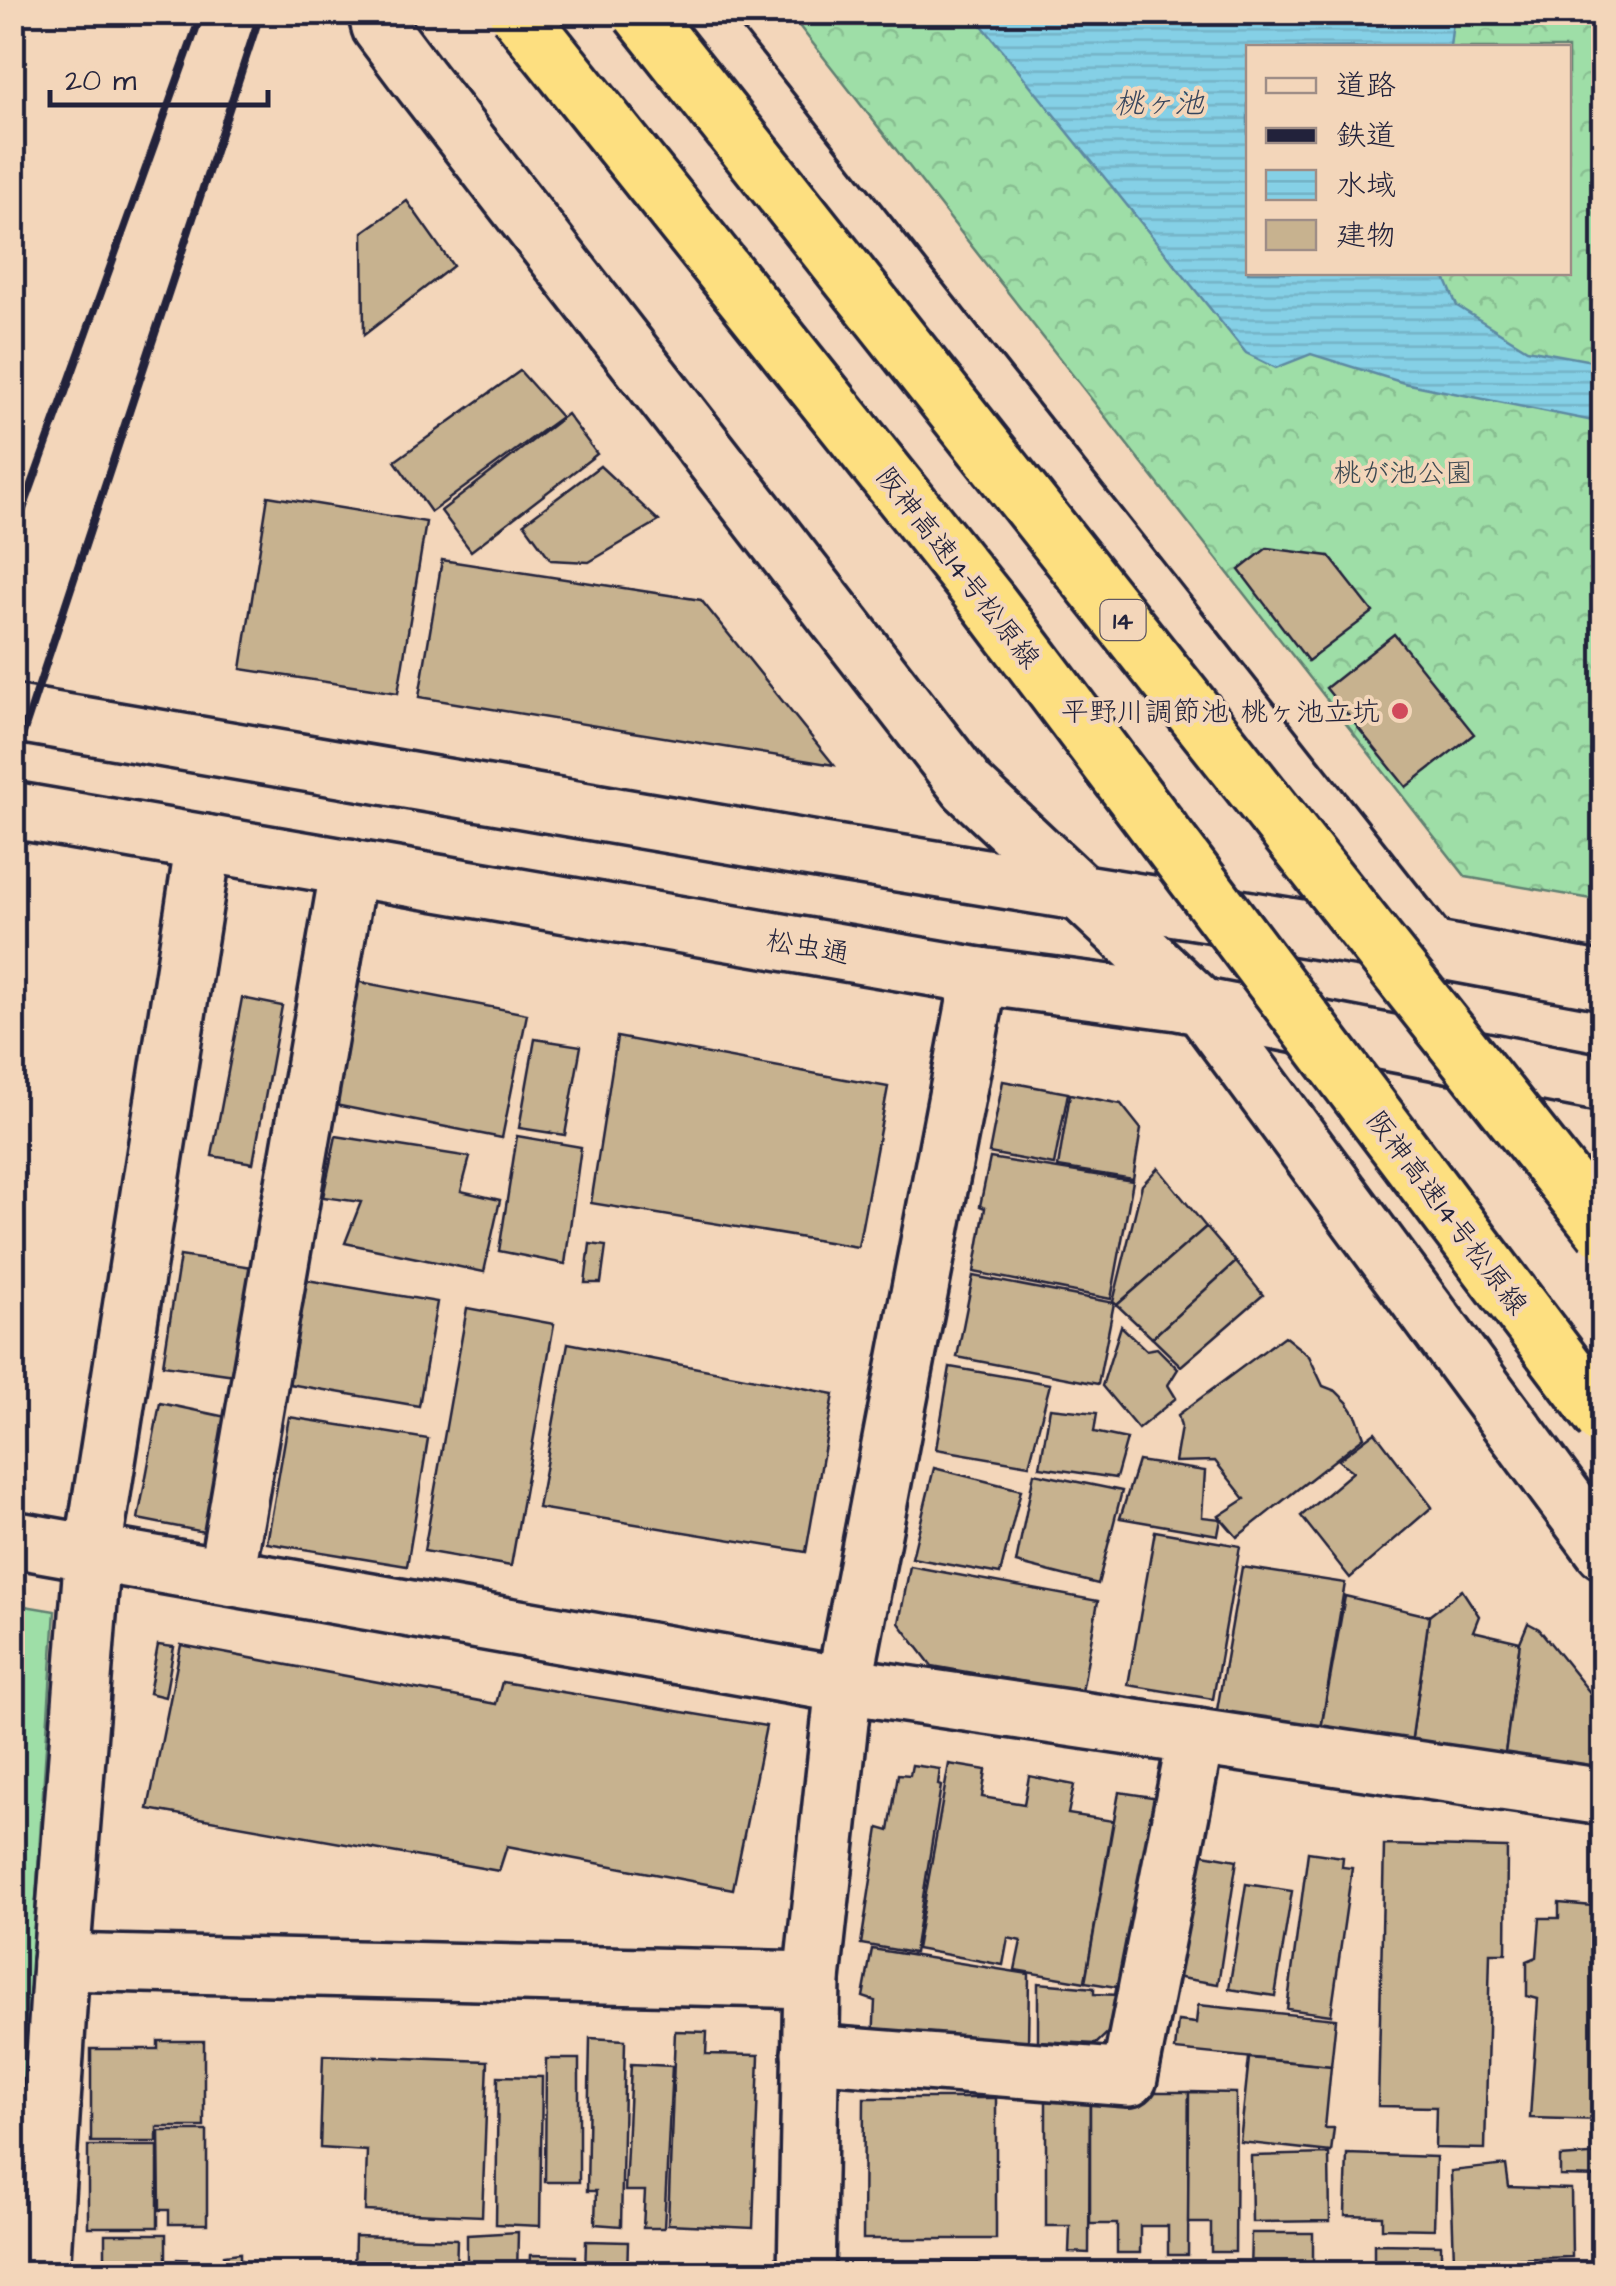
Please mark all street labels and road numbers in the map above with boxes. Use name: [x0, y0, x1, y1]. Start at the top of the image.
street label: 阪神高速14号松原線: [867, 459, 1049, 677]
road number: 14: [1100, 600, 1146, 640]
street label: 松虫通: [763, 921, 852, 974]
street label: 阪神高速14号松原線: [1357, 1103, 1537, 1323]

